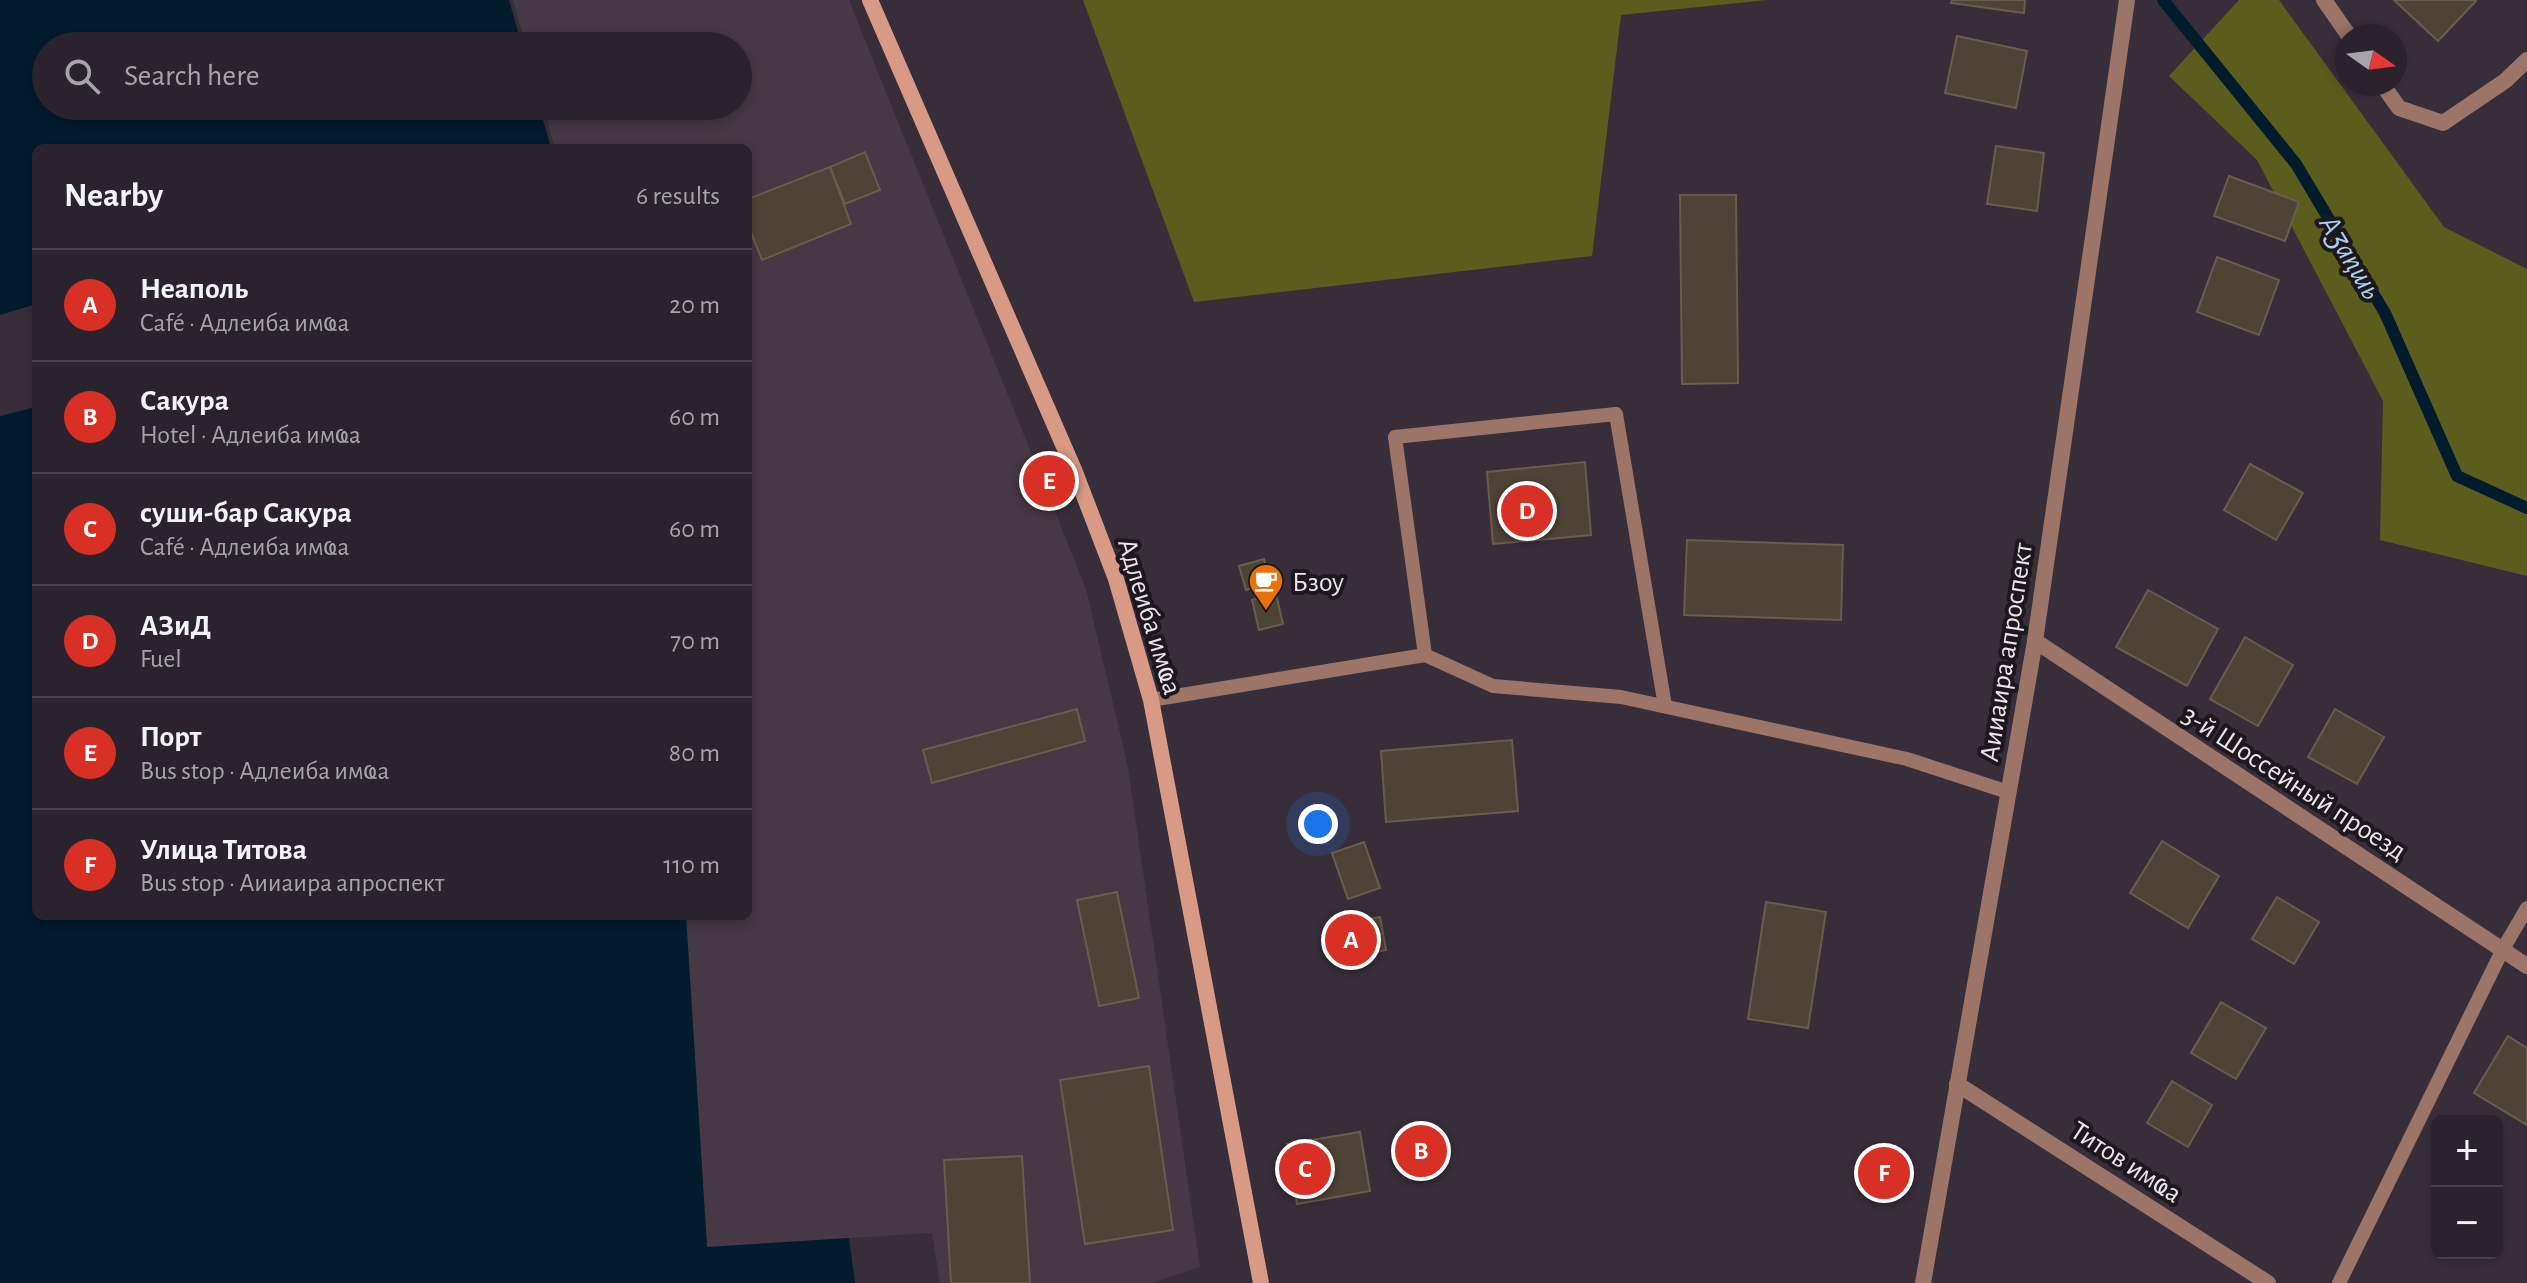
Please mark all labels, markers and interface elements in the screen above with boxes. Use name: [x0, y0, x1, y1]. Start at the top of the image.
north arrow: [2335, 24, 2407, 96]
search box: [32, 32, 752, 120]
icon: search: [60, 54, 104, 98]
text: Search here: [124, 61, 260, 91]
text: Nearby: [64, 179, 163, 213]
text: 6 results: [636, 183, 720, 209]
water label: Аӡаԥшь: [2313, 209, 2387, 305]
text: Неаполь: [140, 274, 248, 304]
text: A: [82, 292, 98, 318]
text: 20 m: [669, 292, 720, 318]
text: Café · Адлеиба имҩа: [140, 310, 349, 336]
text: Сакура: [140, 386, 229, 416]
text: B: [82, 404, 98, 430]
text: 60 m: [669, 404, 720, 430]
text: Hotel · Адлеиба имҩа: [140, 422, 361, 448]
pin: E: [1023, 451, 1075, 511]
pin: D: [1501, 481, 1553, 541]
text: суши-бар Сакура: [140, 498, 352, 528]
text: C: [83, 516, 97, 542]
text: 60 m: [669, 516, 720, 542]
text: Café · Адлеиба имҩа: [140, 534, 349, 560]
street label: Адлеиба имҩа: [1112, 535, 1186, 698]
street label: Аииаира апроспект: [1976, 540, 2038, 764]
cafe icon: Бзоу: [1247, 562, 1285, 612]
place label: Бзоу: [1292, 569, 1344, 597]
text: АЗиД: [140, 611, 211, 641]
text: D: [81, 628, 99, 654]
text: 70 m: [670, 628, 720, 654]
text: Fuel: [140, 646, 182, 672]
street label: 3-й Шоссейный проезд: [2177, 701, 2411, 866]
text: Порт: [140, 722, 202, 752]
text: E: [83, 740, 97, 766]
text: 80 m: [669, 740, 720, 766]
text: Bus stop · Адлеиба имҩа: [140, 758, 389, 784]
your location: [1298, 804, 1338, 844]
text: Улица Титова: [140, 835, 307, 865]
text: F: [84, 852, 96, 878]
text: 110 m: [663, 852, 720, 878]
text: Bus stop · Аииаира апроспект: [140, 870, 444, 896]
pin: A: [1325, 910, 1377, 970]
map controls: [2431, 1115, 2503, 1259]
button: +: [2431, 1115, 2503, 1187]
street label: Титов имҩа: [2066, 1117, 2186, 1209]
pin: B: [1395, 1121, 1447, 1181]
pin: C: [1279, 1139, 1331, 1199]
pin: F: [1858, 1143, 1910, 1203]
button: −: [2431, 1187, 2503, 1259]

